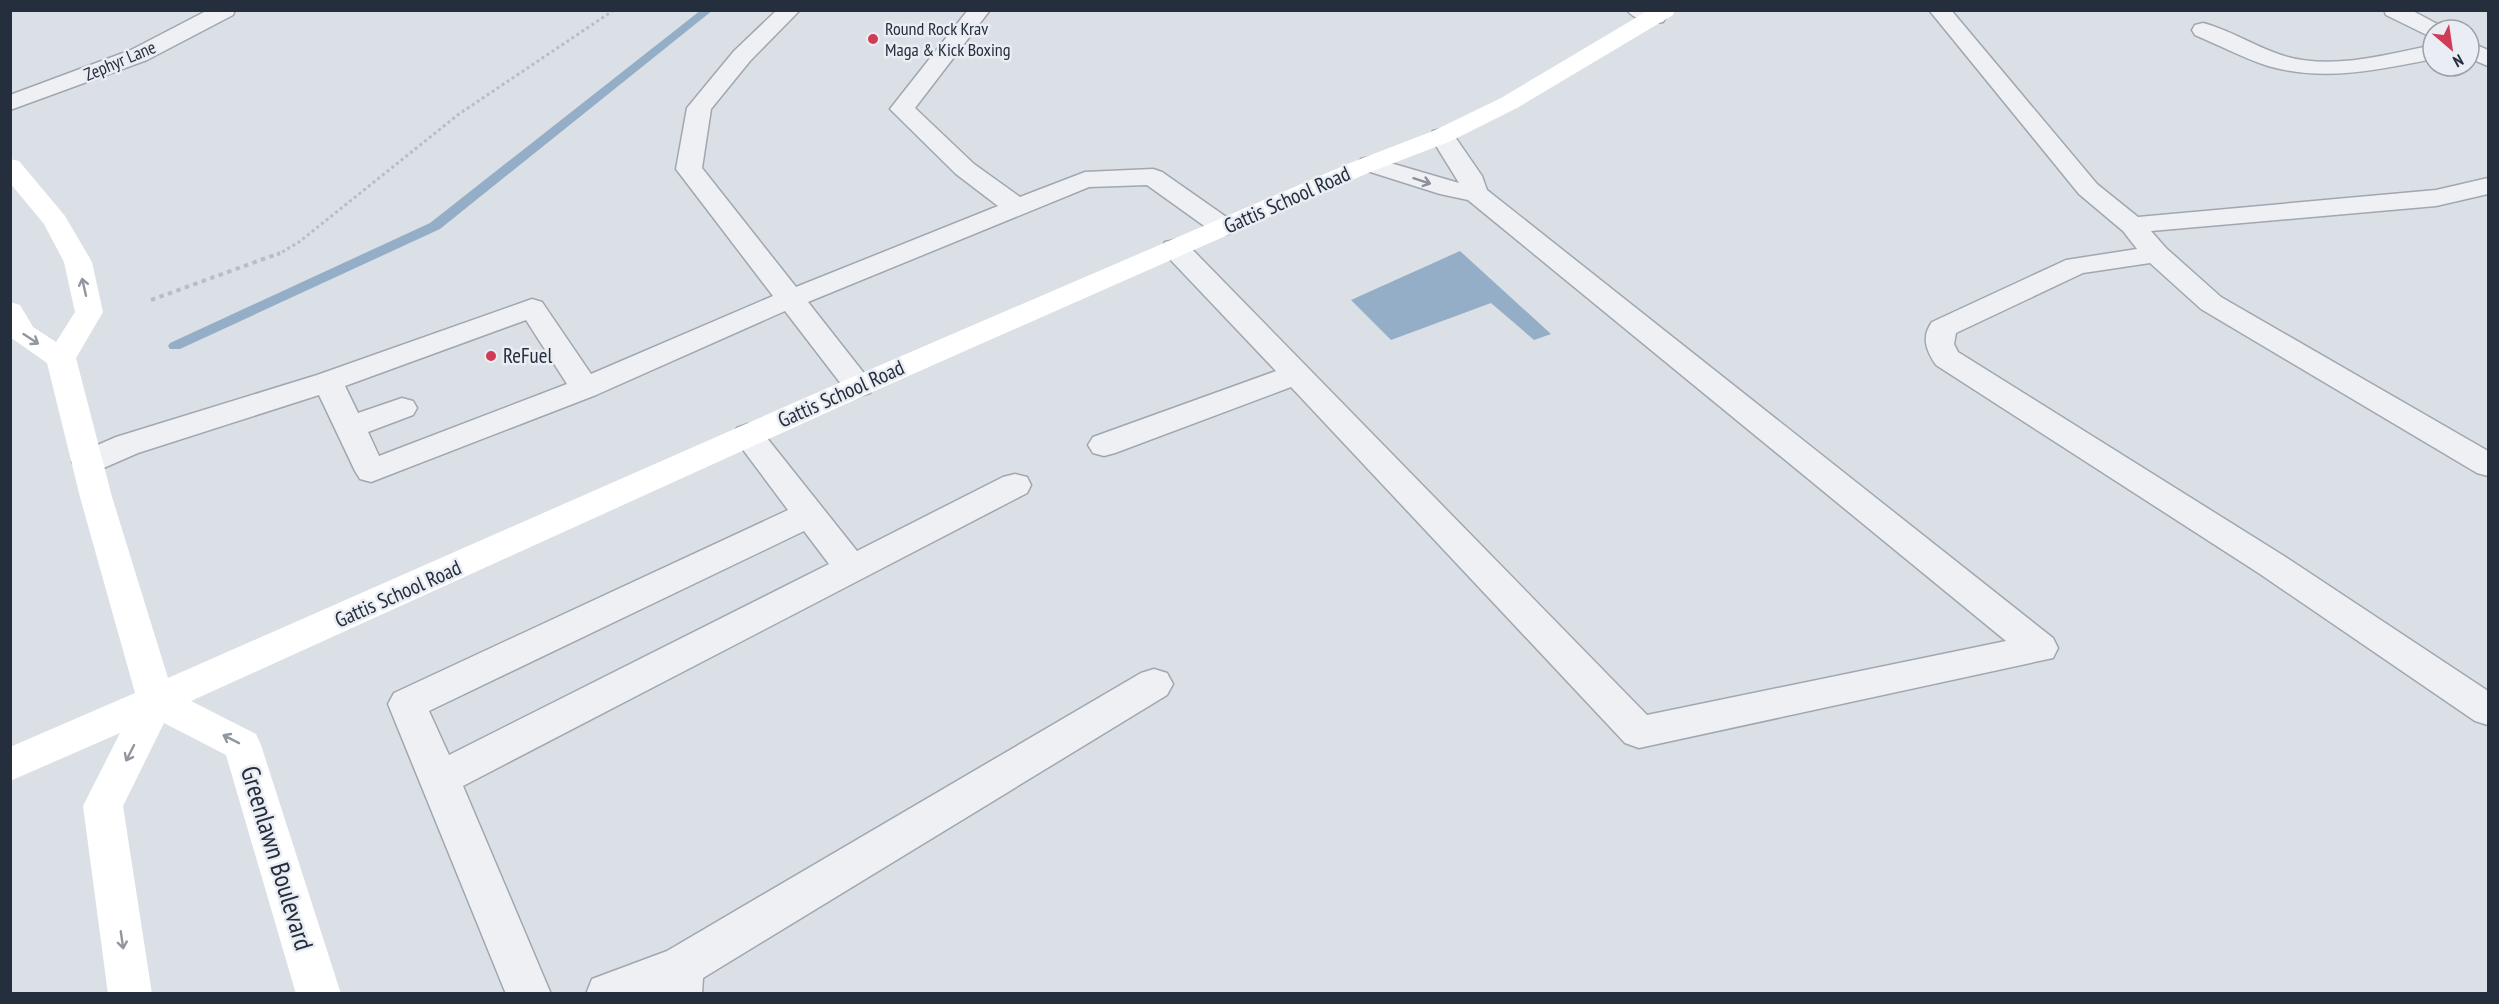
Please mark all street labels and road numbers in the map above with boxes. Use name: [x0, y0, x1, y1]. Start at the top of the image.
street label: Zephyr Lane: [80, 35, 159, 86]
street label: Gattis School Road: [1219, 160, 1354, 239]
street label: Gattis School Road: [773, 354, 908, 433]
street label: Gattis School Road: [330, 554, 465, 633]
street label: Greenlawn Boulevard: [234, 762, 321, 954]

